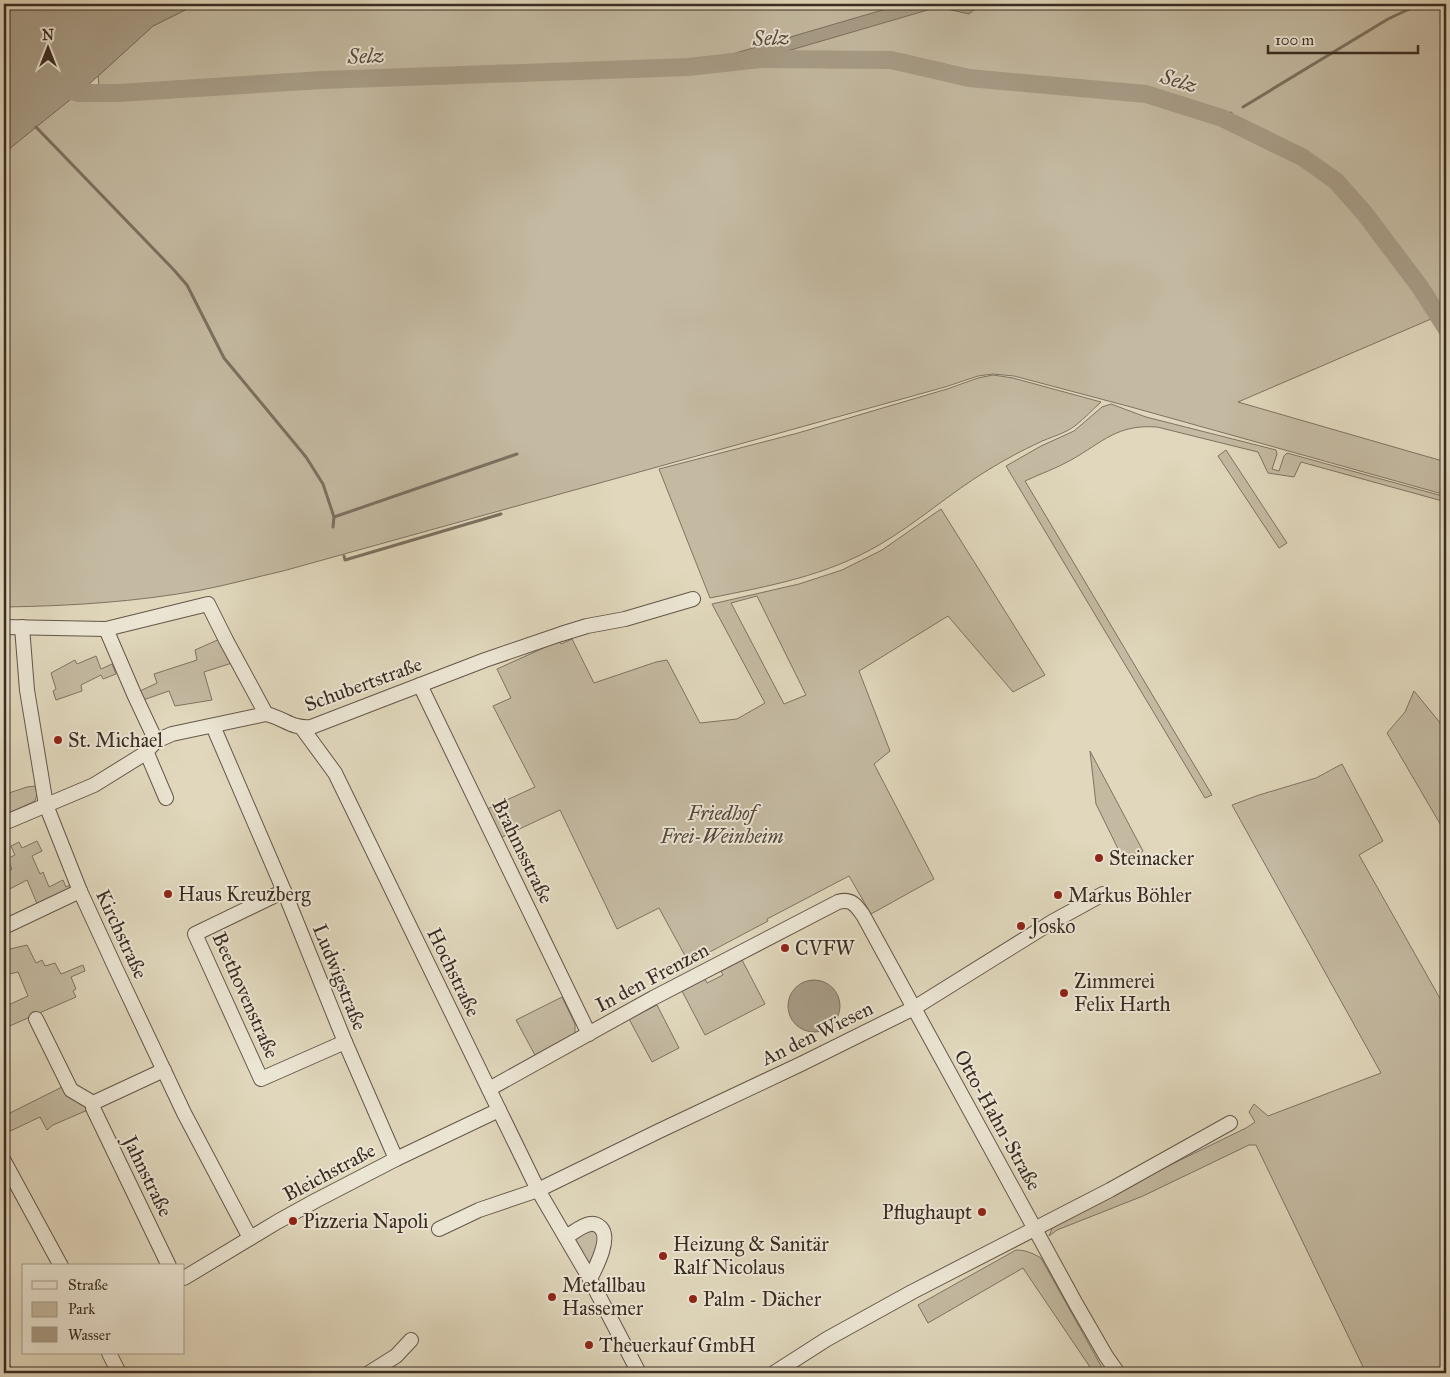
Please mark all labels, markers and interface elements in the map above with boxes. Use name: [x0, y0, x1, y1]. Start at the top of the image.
north arrow: [22, 22, 72, 72]
scale bar: [1268, 22, 1418, 54]
water label: Selz: [751, 24, 790, 52]
text: N: [42, 27, 54, 44]
text: 100 m: [1275, 31, 1315, 49]
water label: Selz: [346, 42, 385, 70]
water label: Selz: [1157, 63, 1201, 99]
street label: Schubertstraße: [301, 652, 425, 716]
place label: St. Michael: [68, 728, 163, 752]
marker: St. Michael: [52, 734, 64, 746]
street label: Brahmsstraße: [487, 795, 559, 907]
park label: Friedhof Frei-Weinheim: [659, 801, 784, 848]
place label: Steinacker: [1109, 846, 1195, 870]
marker: Steinacker: [1093, 852, 1105, 864]
place label: Haus Kreuzberg: [178, 882, 311, 907]
place label: Markus Böhler: [1068, 883, 1192, 907]
street label: Kirchstraße: [91, 886, 153, 982]
marker: Haus Kreuzberg: [162, 888, 174, 900]
marker: Markus Böhler: [1052, 889, 1064, 901]
place label: Josko: [1029, 914, 1075, 939]
street label: Ludwigstraße: [307, 920, 372, 1034]
marker: Josko: [1015, 920, 1027, 932]
street label: Hochstraße: [422, 924, 486, 1020]
street label: Beethovenstraße: [207, 928, 285, 1062]
place label: CVFW: [795, 936, 856, 960]
street label: In den Frenzen: [591, 937, 713, 1017]
marker: CVFW: [779, 942, 791, 954]
place label: Zimmerei Felix Harth: [1074, 969, 1171, 1016]
marker: Zimmerei Felix Harth: [1058, 987, 1070, 999]
street label: An den Wiesen: [756, 996, 877, 1071]
street label: Otto-Hahn-Straße: [949, 1046, 1047, 1194]
street label: Jahnstraße: [116, 1130, 178, 1221]
street label: Bleichstraße: [279, 1138, 379, 1206]
place label: Pflughaupt: [882, 1200, 972, 1225]
marker: Pflughaupt: [976, 1206, 988, 1218]
place label: Pizzeria Napoli: [303, 1209, 429, 1233]
marker: Pizzeria Napoli: [287, 1215, 299, 1227]
place label: Heizung & Sanitär Ralf Nicolaus: [673, 1232, 829, 1279]
marker: Heizung & Sanitär Ralf Nicolaus: [657, 1250, 669, 1262]
legend: [22, 1264, 185, 1354]
place label: Metallbau Hassemer: [562, 1273, 646, 1320]
text: Straße: [68, 1276, 108, 1294]
place label: Palm - Dächer: [703, 1287, 822, 1311]
marker: Metallbau Hassemer: [546, 1291, 558, 1303]
marker: Palm - Dächer: [687, 1293, 699, 1305]
text: Park: [68, 1300, 95, 1318]
text: Wasser: [68, 1326, 111, 1344]
place label: Theuerkauf GmbH: [599, 1333, 756, 1357]
marker: Theuerkauf GmbH: [583, 1339, 595, 1351]

